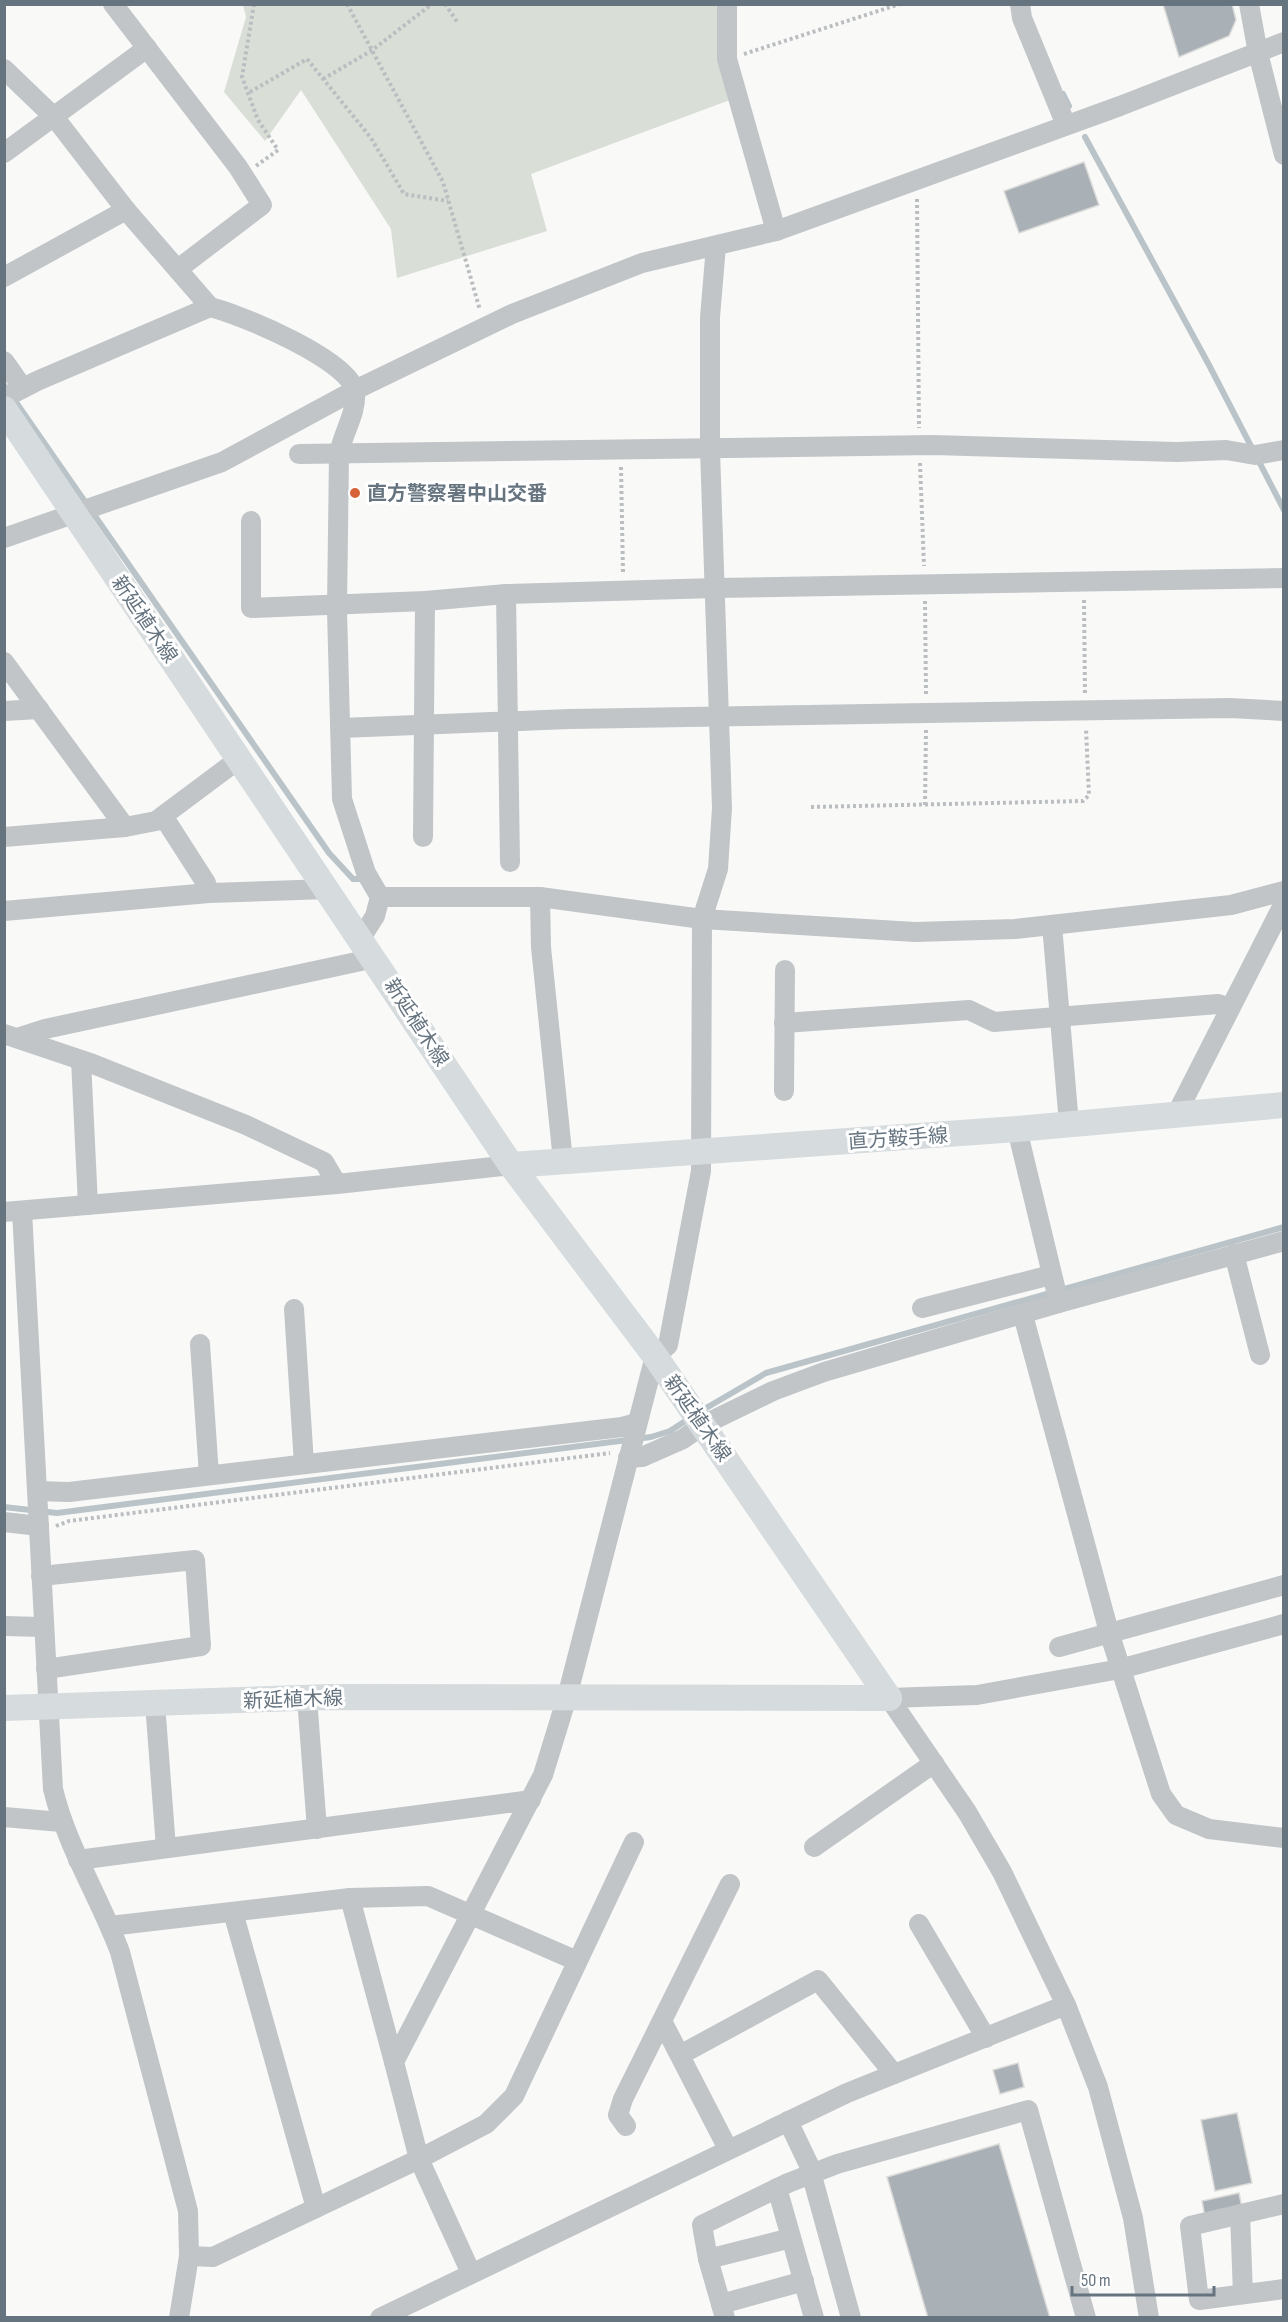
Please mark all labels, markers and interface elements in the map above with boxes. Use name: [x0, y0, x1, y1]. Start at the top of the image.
place label: 直方警察署中山交番: [367, 482, 547, 506]
marker: 直方警察署中山交番: [348, 486, 362, 500]
street label: 新延植木線: [106, 571, 182, 668]
street label: 新延植木線: [379, 974, 453, 1071]
street label: 直方鞍手線: [847, 1124, 949, 1154]
street label: 新延植木線: [659, 1371, 736, 1466]
street label: 新延植木線: [243, 1686, 343, 1714]
scale bar: [1072, 2259, 1214, 2297]
text: 50 m: [1081, 2270, 1111, 2291]

